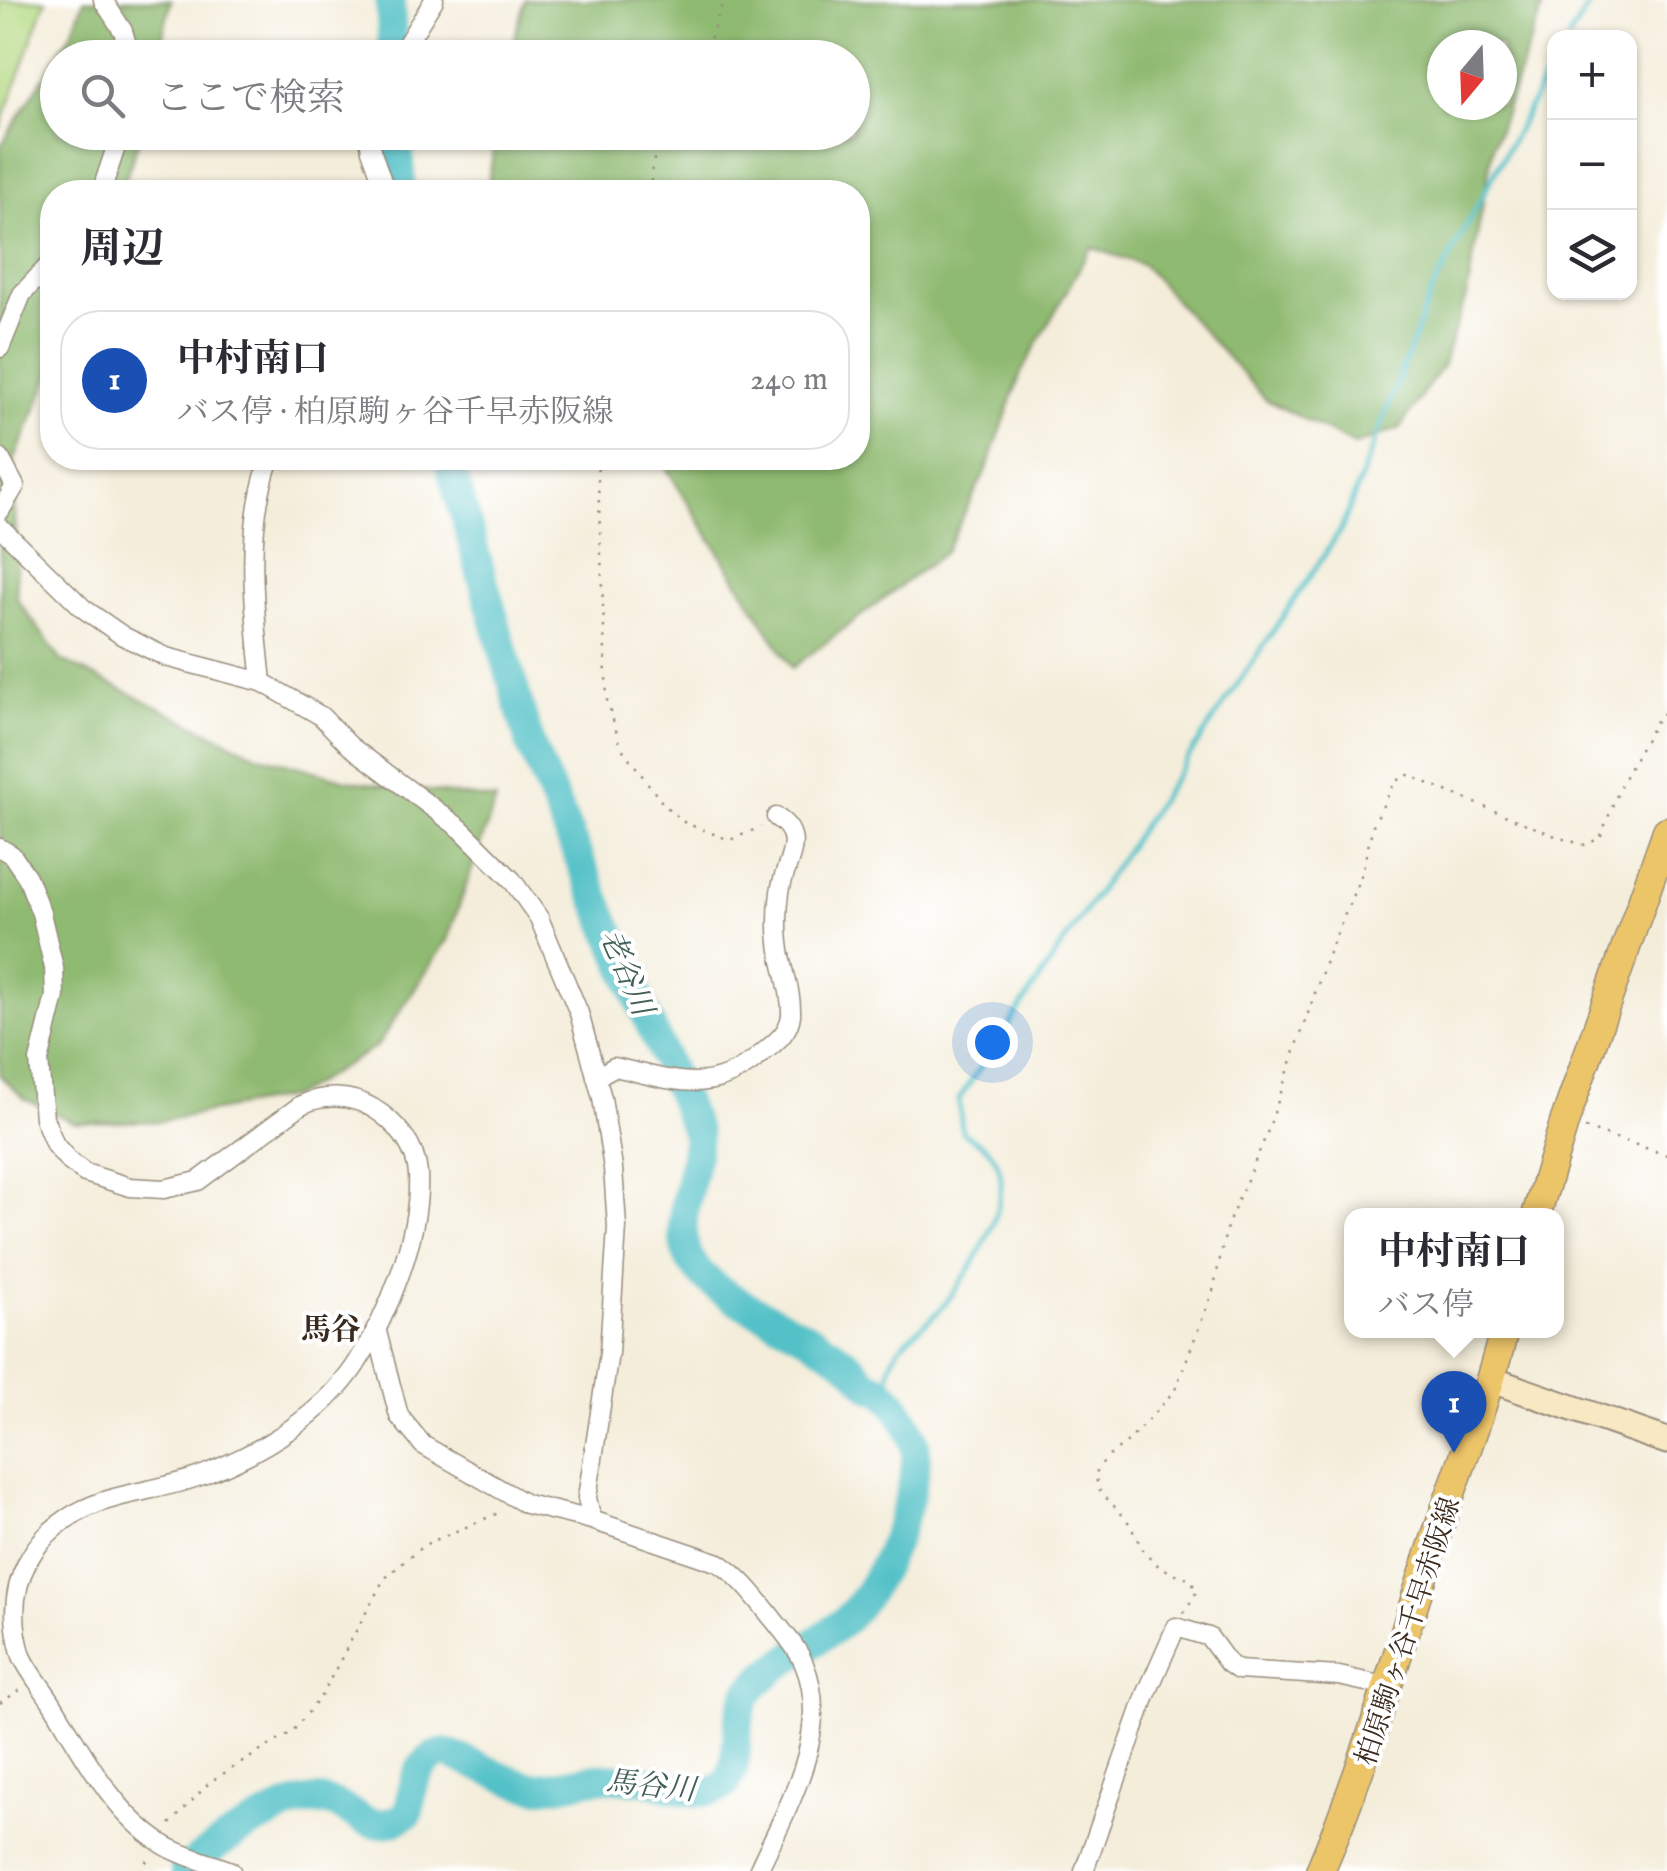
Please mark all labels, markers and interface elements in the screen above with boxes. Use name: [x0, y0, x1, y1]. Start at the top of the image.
north arrow: [1427, 30, 1517, 120]
map controls: [1547, 30, 1637, 300]
button: +: [1547, 30, 1637, 120]
search box: [40, 40, 870, 150]
icon: search: [75, 68, 130, 123]
text: ここで検索: [155, 76, 345, 124]
button: −: [1547, 120, 1637, 210]
button: layers: [1547, 210, 1637, 300]
text: 周辺: [80, 224, 164, 277]
text: 中村南口: [177, 337, 329, 385]
text: 1: [109, 360, 120, 401]
text: 240 m: [750, 360, 828, 401]
text: バス停 · 柏原駒ヶ谷千早赤阪線: [177, 393, 614, 434]
water label: 老谷川: [590, 924, 661, 1024]
your location: [967, 1017, 1018, 1068]
popup: [1344, 1208, 1564, 1338]
text: 中村南口: [1378, 1230, 1530, 1278]
text: バス停: [1378, 1286, 1474, 1327]
district label: 馬谷: [301, 1312, 361, 1350]
pin: 1: [1422, 1370, 1486, 1453]
street label: 柏原駒ヶ谷千早赤阪線: [1349, 1493, 1469, 1770]
water label: 馬谷川: [604, 1763, 701, 1811]

